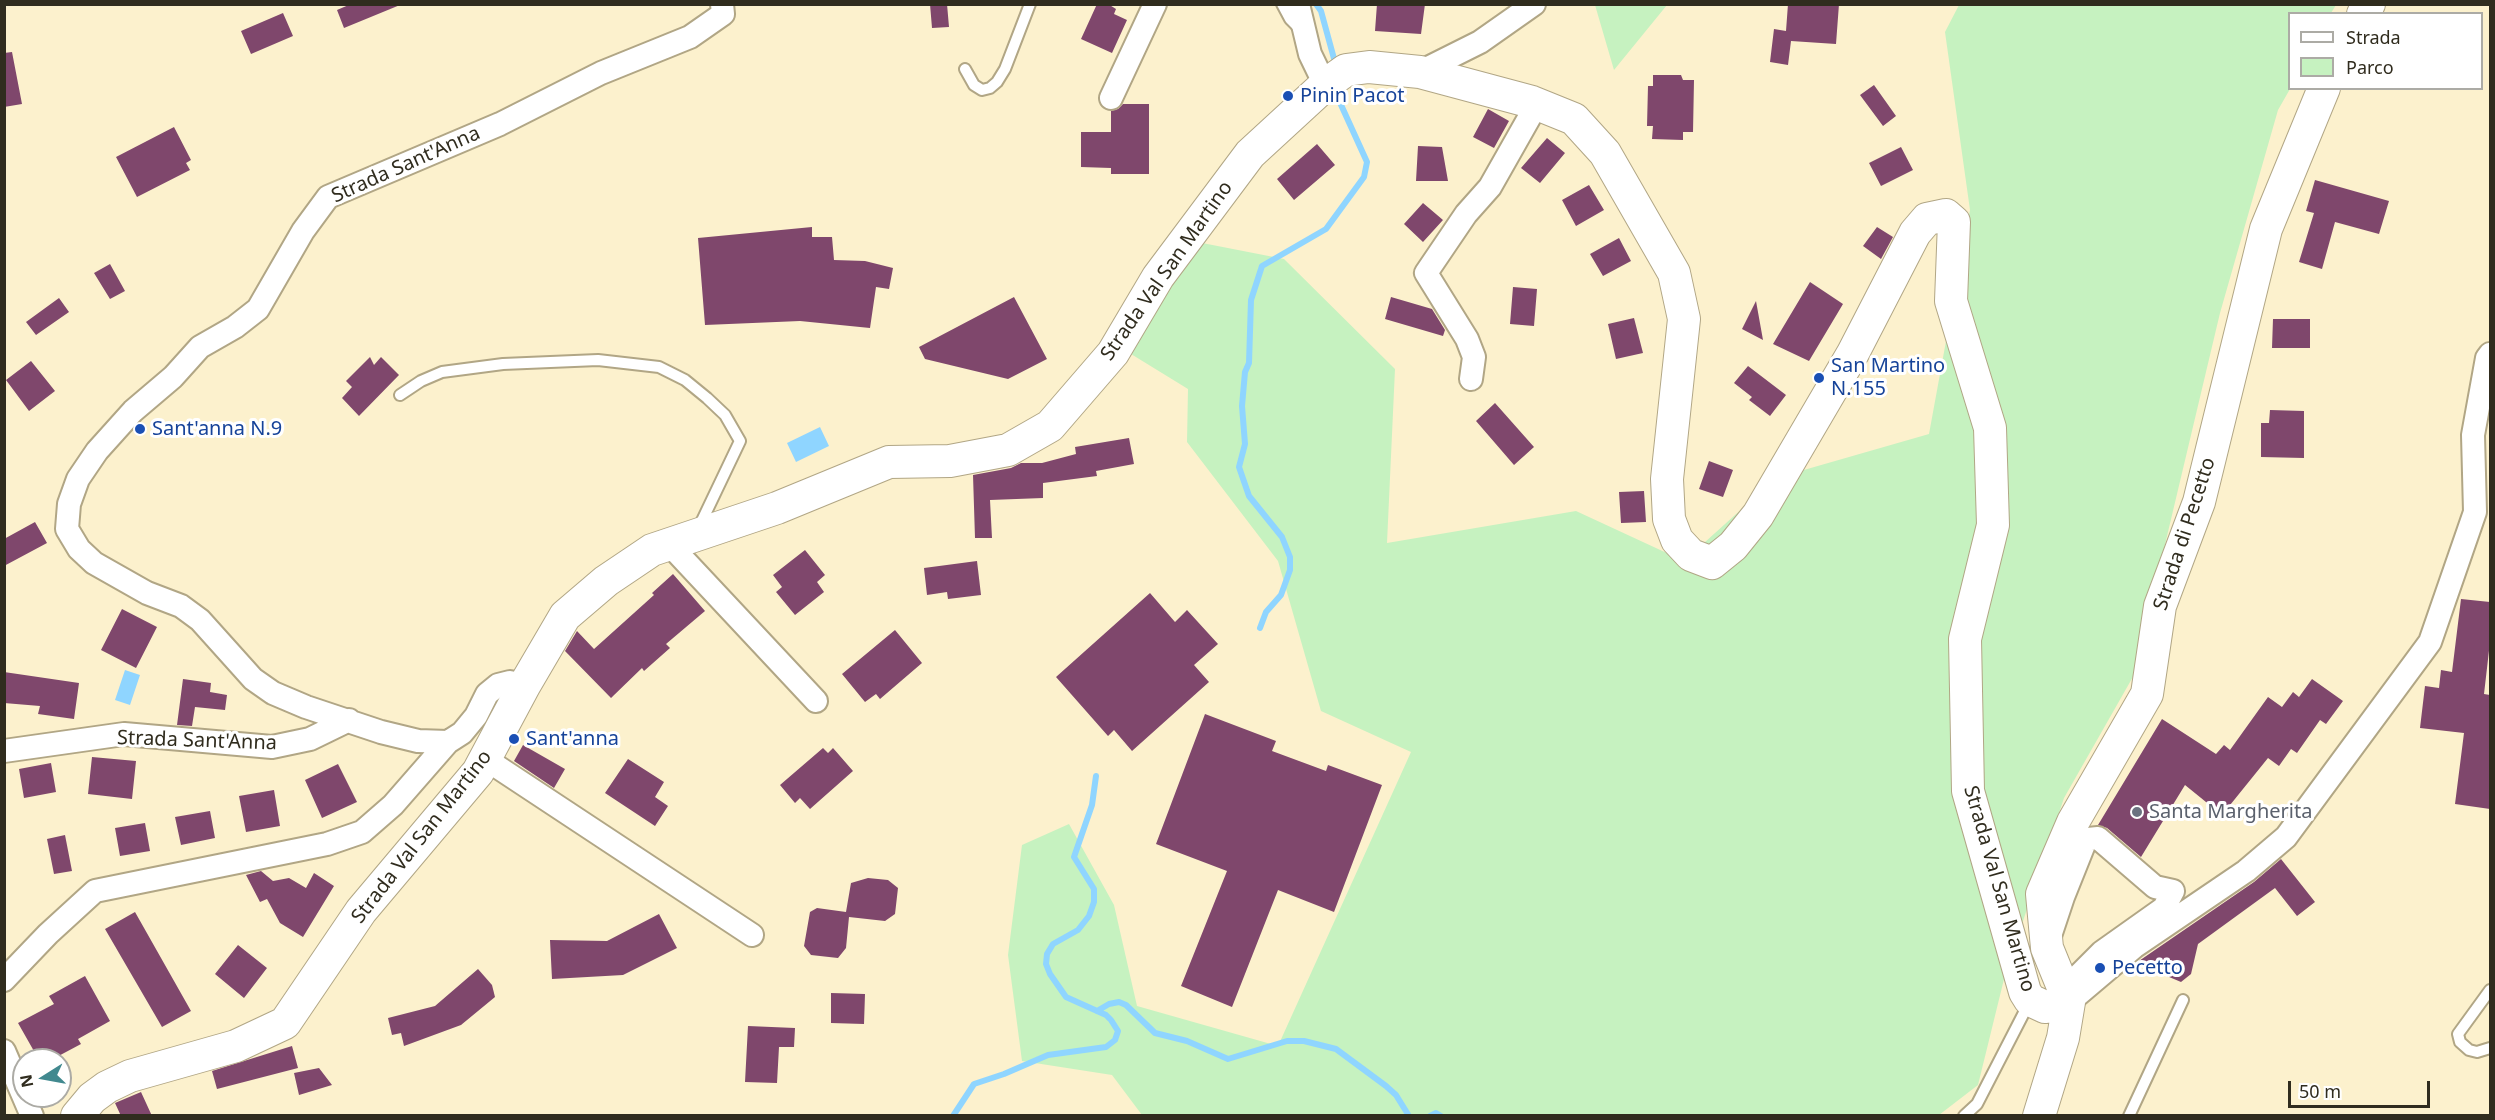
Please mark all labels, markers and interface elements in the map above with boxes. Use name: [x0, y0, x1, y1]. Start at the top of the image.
legend: [2288, 12, 2483, 90]
text: Strada: [2346, 25, 2401, 49]
text: Parco: [2346, 55, 2394, 79]
place label: Pinin Pacot: [1300, 84, 1405, 108]
marker: Pinin Pacot: [1281, 89, 1295, 103]
street label: Strada Sant'Anna: [328, 121, 484, 209]
street label: Strada Val San Martino: [1096, 177, 1238, 365]
place label: San Martino N.155: [1831, 354, 1945, 401]
marker: San Martino N.155: [1812, 371, 1826, 385]
place label: Sant'anna N.9: [152, 417, 282, 441]
marker: Sant'anna N.9: [133, 422, 147, 436]
street label: Strada di Pecetto: [2149, 454, 2221, 614]
street label: Strada Sant'Anna: [117, 726, 277, 756]
place label: Sant'anna: [526, 727, 619, 751]
marker: Sant'anna: [507, 732, 521, 746]
street label: Strada Val San Martino: [347, 746, 497, 928]
street label: Strada Val San Martino: [1958, 783, 2040, 995]
place label: Santa Margherita: [2149, 800, 2312, 824]
marker: Santa Margherita: [2130, 805, 2144, 819]
place label: Pecetto: [2112, 956, 2183, 980]
marker: Pecetto: [2093, 961, 2107, 975]
north arrow: [12, 1048, 72, 1108]
scale bar: [2291, 1069, 2434, 1107]
text: N: [14, 1073, 38, 1090]
text: 50 m: [2299, 1079, 2341, 1103]

